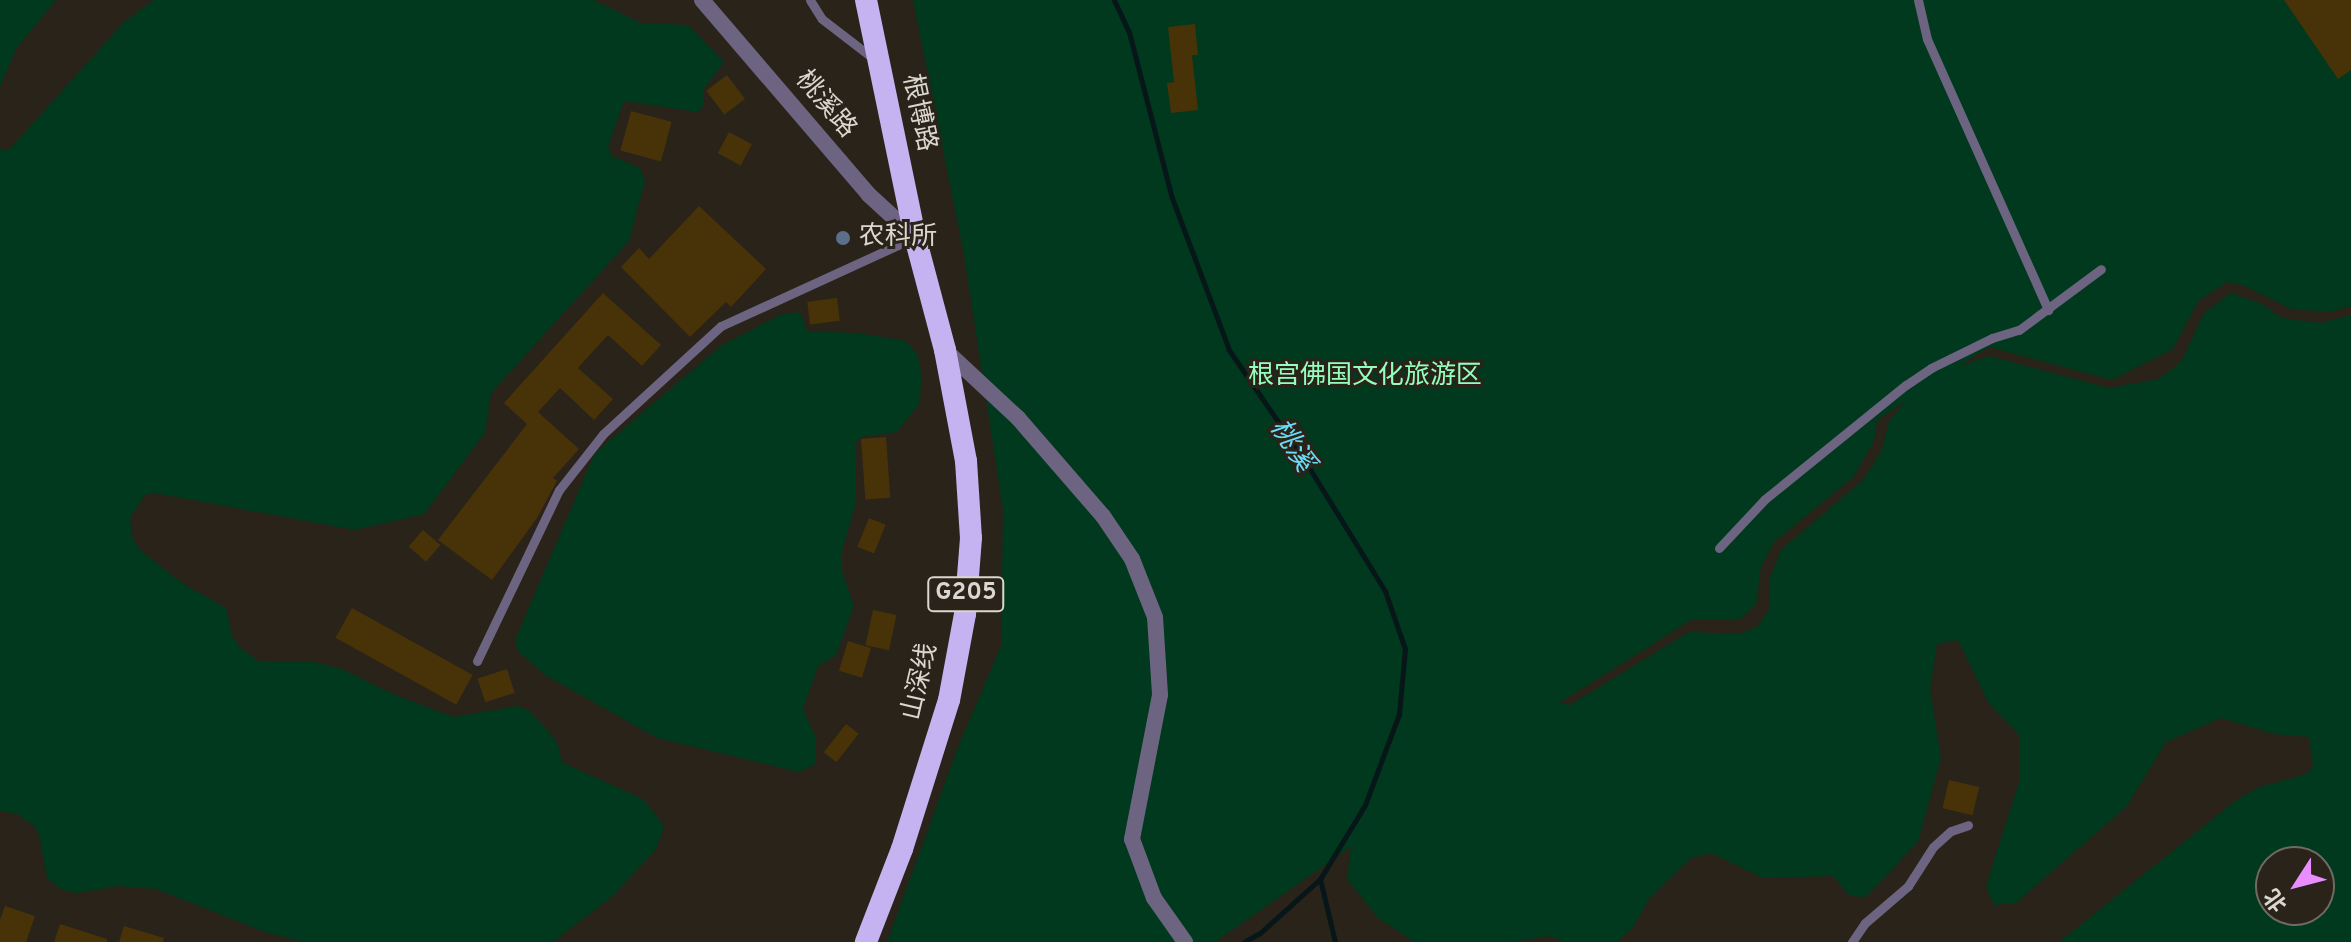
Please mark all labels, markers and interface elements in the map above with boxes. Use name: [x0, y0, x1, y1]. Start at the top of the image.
street label: 桃溪路: [788, 65, 862, 145]
street label: 根博路: [895, 72, 941, 154]
place label: 农科所: [859, 222, 937, 254]
marker: 农科所: [834, 229, 852, 247]
park label: 根宫佛国文化旅游区: [1248, 361, 1482, 393]
water label: 桃溪: [1262, 413, 1320, 479]
road number: G205: [926, 574, 1006, 614]
street label: 山深线: [897, 640, 945, 724]
north arrow: [2255, 846, 2335, 926]
text: 北: [2259, 882, 2294, 916]

